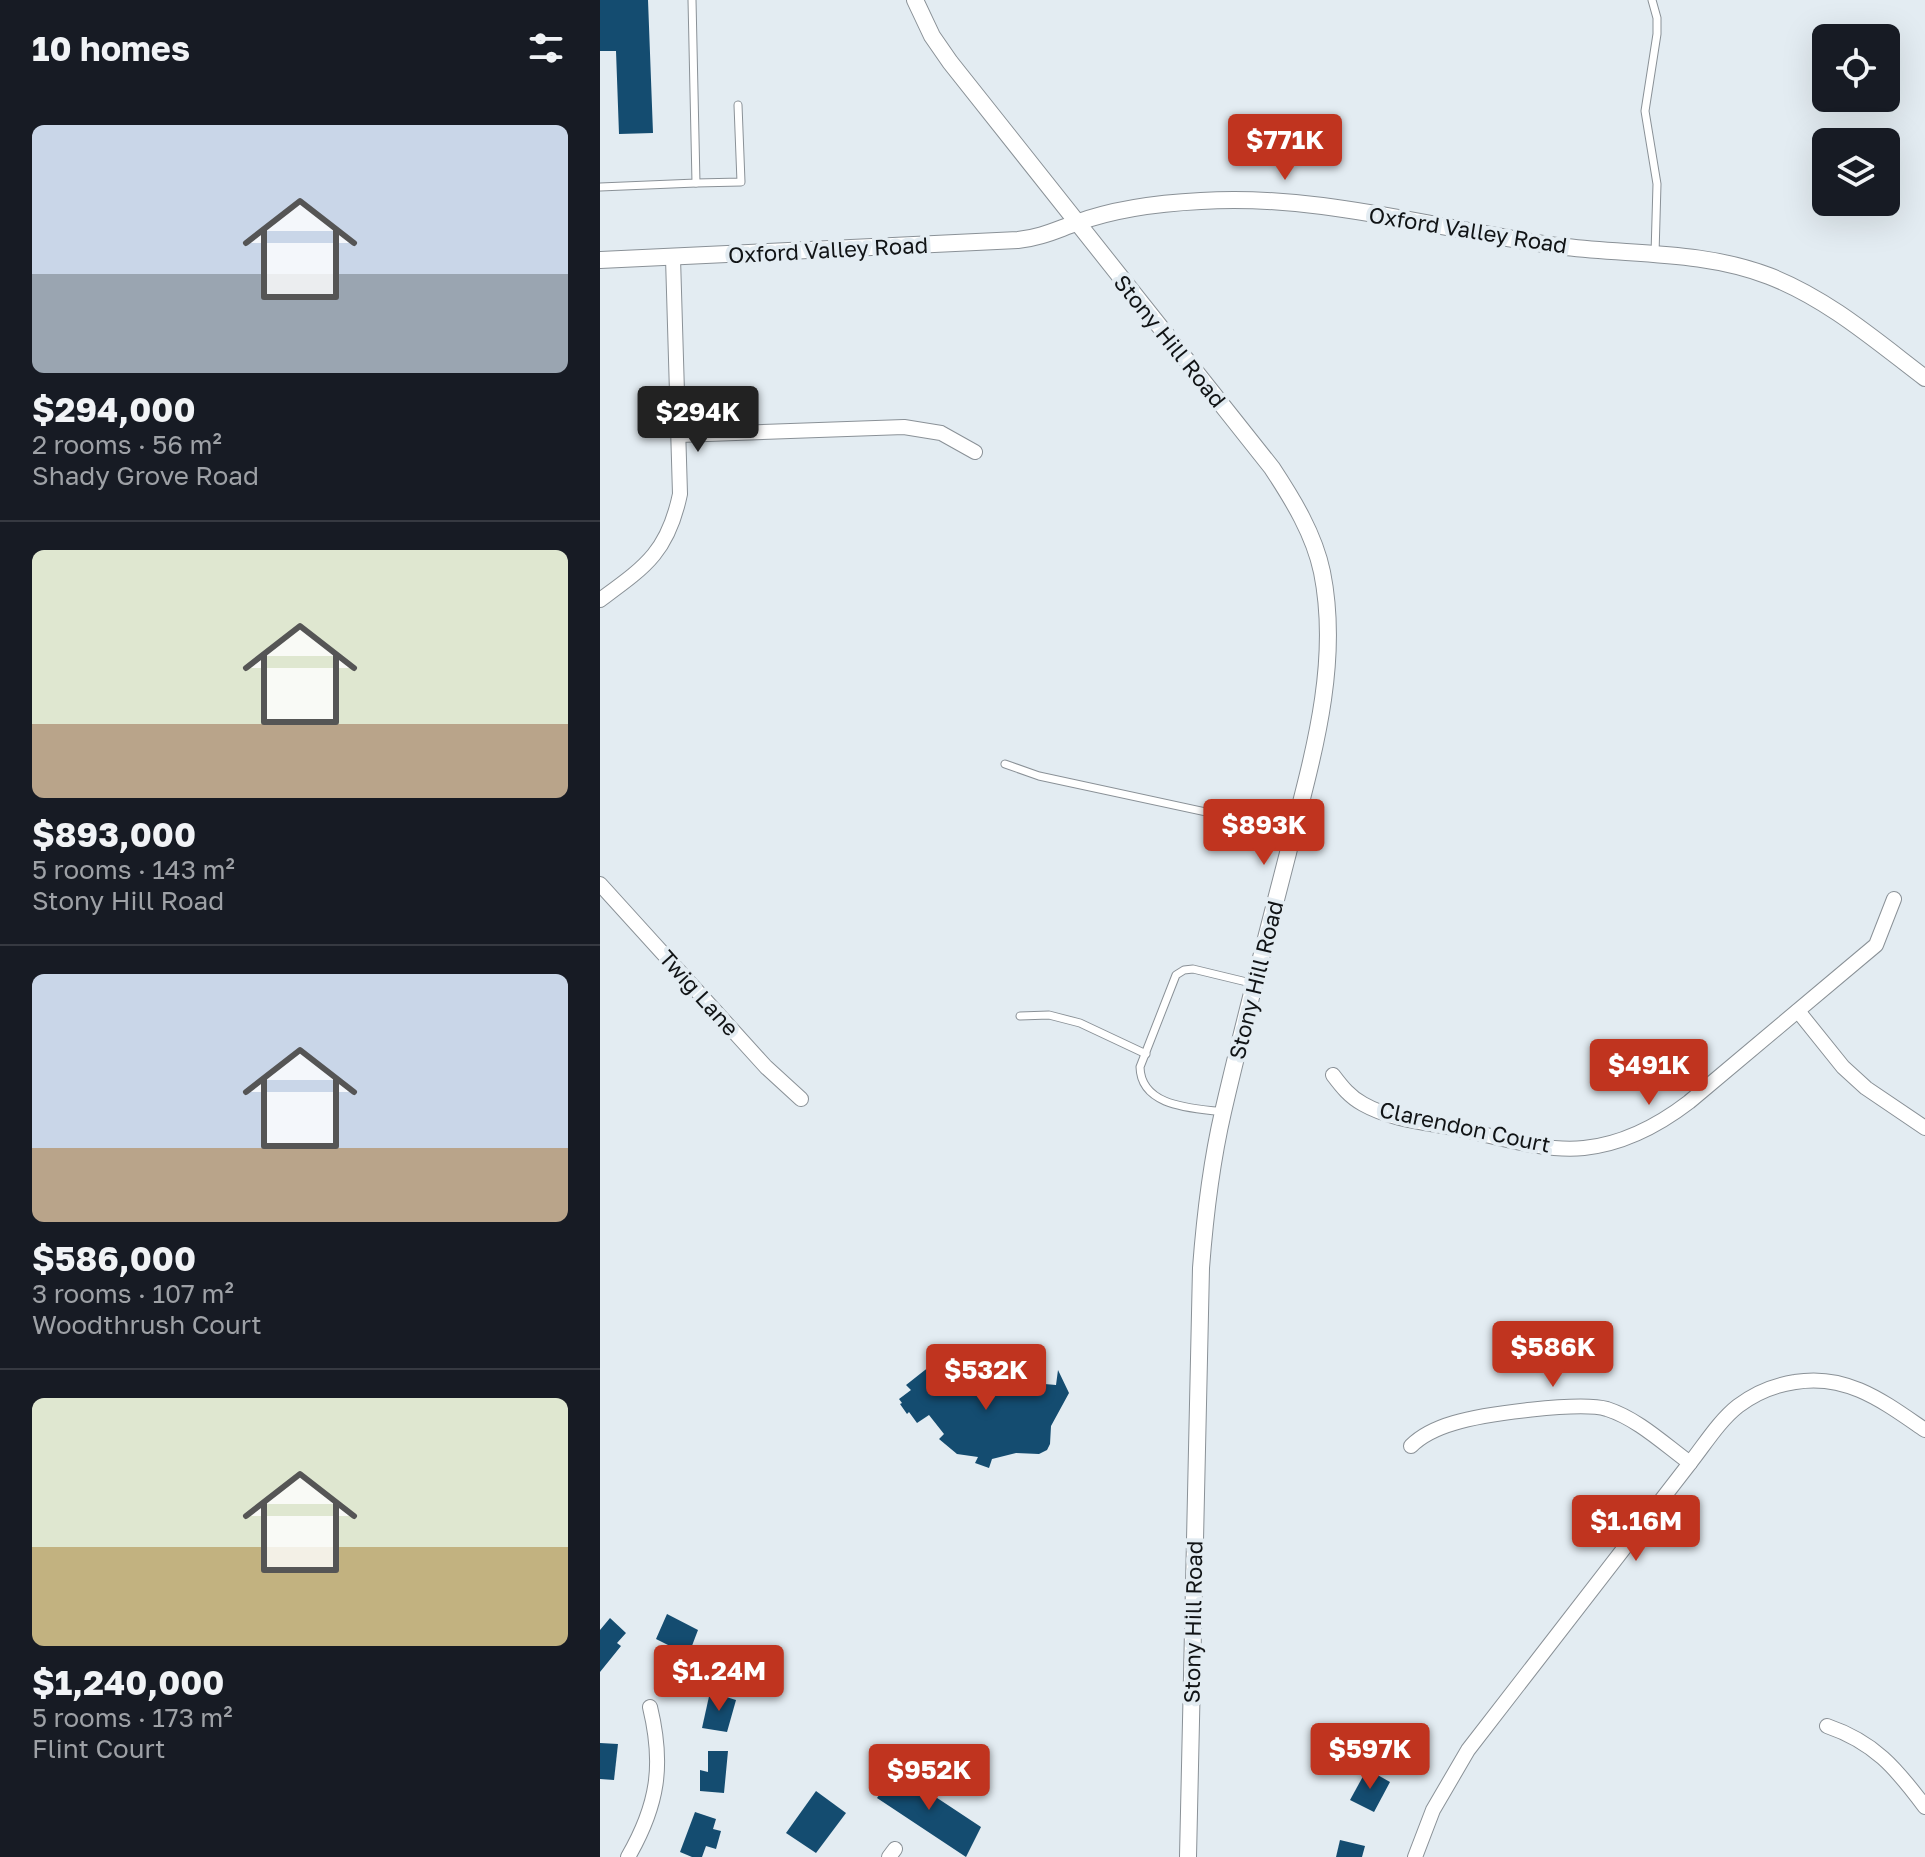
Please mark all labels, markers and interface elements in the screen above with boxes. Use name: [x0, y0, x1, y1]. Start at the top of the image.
map controls: [1812, 24, 1900, 216]
button: locate: [1812, 24, 1900, 112]
icon: filters: [524, 26, 568, 70]
text: 10 homes: [32, 28, 190, 68]
pin: $771K: [1229, 114, 1341, 182]
text: $771K: [1246, 124, 1324, 155]
button: layers: [1812, 128, 1900, 216]
icon: home: [228, 177, 372, 321]
street label: Oxford Valley Road: [1367, 201, 1569, 259]
street label: Oxford Valley Road: [727, 231, 929, 268]
street label: Stony Hill Road: [1109, 269, 1232, 412]
pin: $294K: [642, 386, 754, 454]
text: $294,000: [32, 389, 196, 429]
text: $294K: [656, 396, 740, 427]
text: 2 rooms · 56 m²: [32, 429, 222, 460]
text: Shady Grove Road: [32, 460, 259, 491]
icon: home: [228, 602, 372, 746]
pin: $893K: [1208, 799, 1320, 867]
text: $893K: [1221, 809, 1307, 840]
text: $893,000: [32, 814, 196, 854]
text: 5 rooms · 143 m²: [32, 854, 235, 885]
text: Stony Hill Road: [32, 885, 224, 916]
street label: Stony Hill Road: [1223, 898, 1288, 1062]
street label: Twig Lane: [654, 944, 745, 1041]
icon: home: [228, 1026, 372, 1170]
pin: $491K: [1593, 1039, 1705, 1107]
text: $491K: [1608, 1049, 1690, 1080]
street label: Clarendon Court: [1377, 1095, 1553, 1158]
text: $586,000: [32, 1238, 196, 1278]
text: 3 rooms · 107 m²: [32, 1278, 234, 1309]
text: Woodthrush Court: [32, 1309, 262, 1340]
pin: $586K: [1497, 1321, 1609, 1389]
text: $586K: [1510, 1331, 1596, 1362]
pin: $532K: [930, 1344, 1042, 1412]
text: $532K: [944, 1354, 1028, 1385]
icon: home: [228, 1450, 372, 1594]
pin: $1.16M: [1571, 1495, 1701, 1563]
text: $1.16M: [1590, 1505, 1682, 1536]
street label: Stony Hill Road: [1178, 1540, 1207, 1704]
pin: $1.24M: [654, 1645, 784, 1713]
text: $1.24M: [672, 1655, 766, 1686]
text: $1,240,000: [32, 1662, 224, 1702]
text: 5 rooms · 173 m²: [32, 1702, 233, 1733]
pin: $597K: [1314, 1723, 1426, 1791]
text: Flint Court: [32, 1733, 165, 1764]
text: $597K: [1329, 1733, 1411, 1764]
pin: $952K: [873, 1744, 985, 1812]
text: $952K: [887, 1754, 971, 1785]

